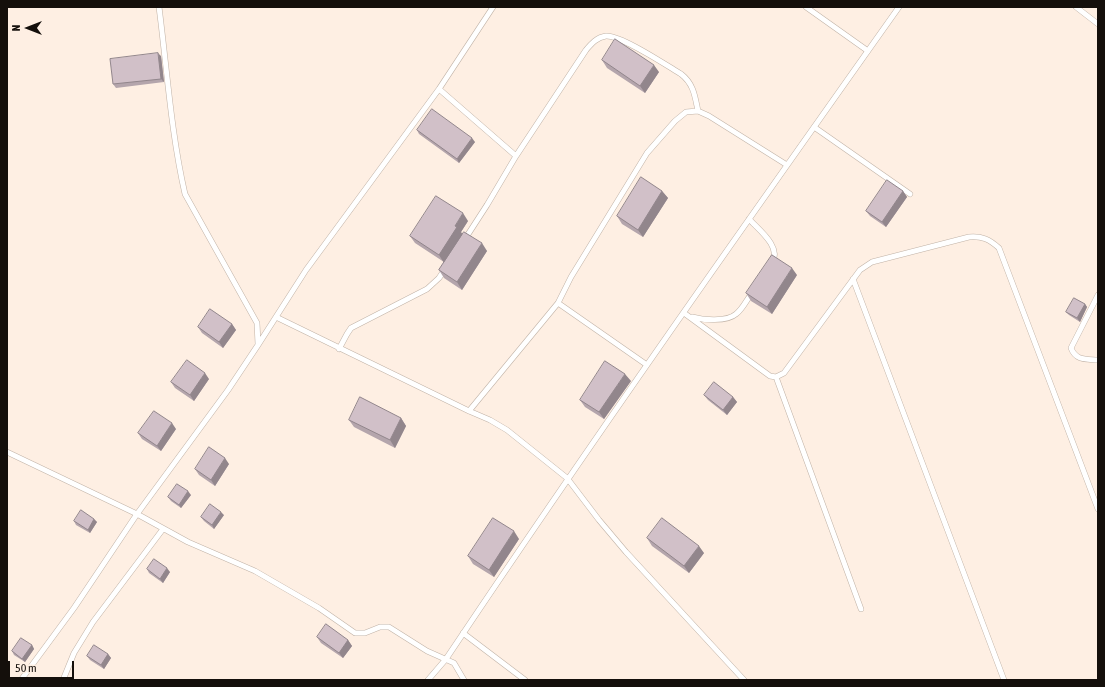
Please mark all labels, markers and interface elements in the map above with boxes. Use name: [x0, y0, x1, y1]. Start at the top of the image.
north arrow: [8, 8, 48, 48]
text: N: [10, 25, 22, 31]
scale bar: [10, 653, 76, 679]
text: 50 m: [15, 661, 37, 675]

